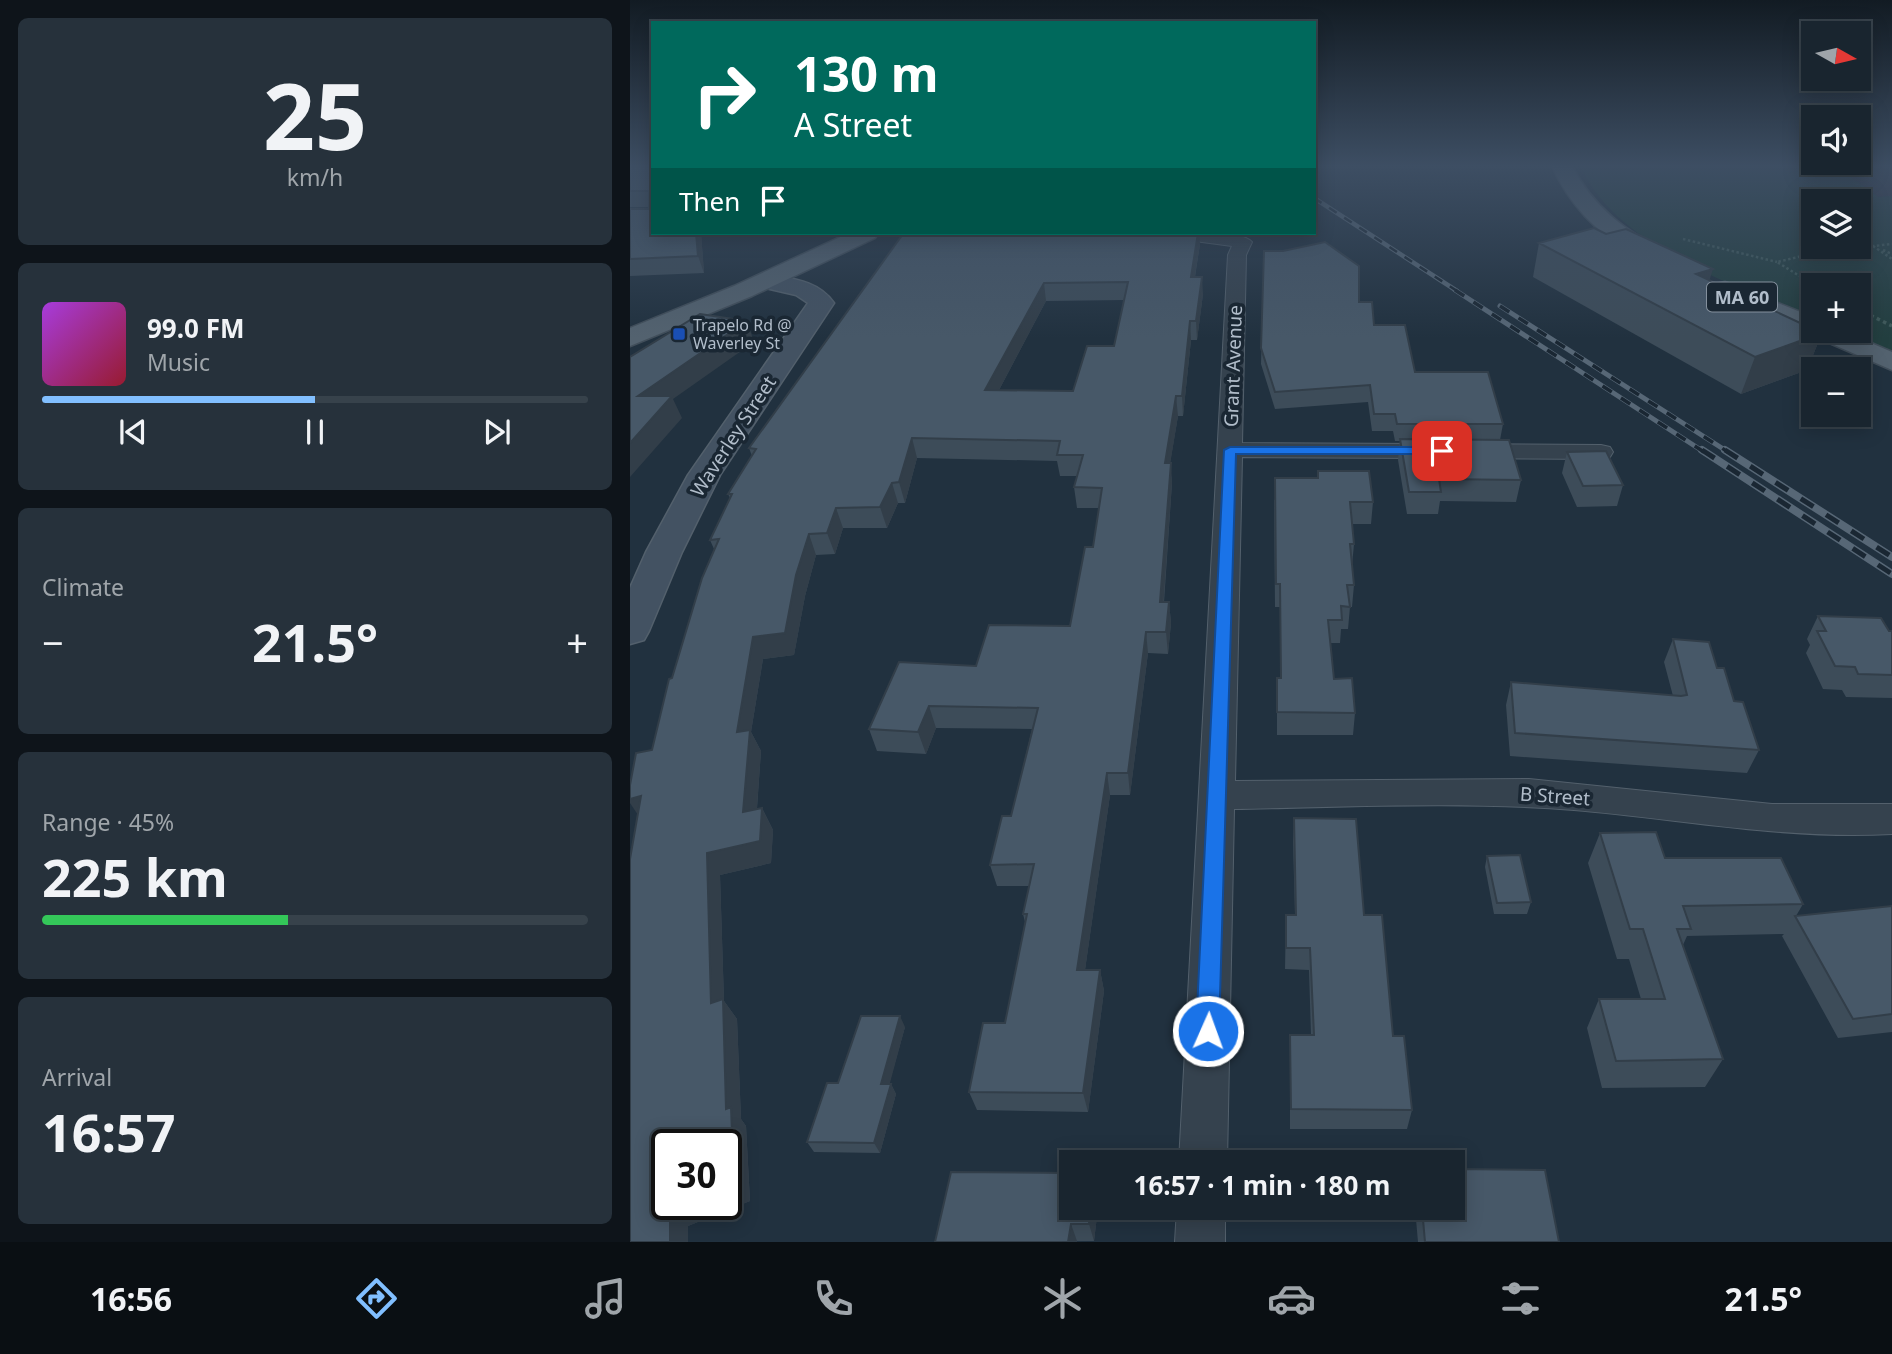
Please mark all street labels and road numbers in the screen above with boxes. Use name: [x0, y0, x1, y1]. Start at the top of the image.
road number: MA 60: [1707, 282, 1777, 312]
street label: Grant Avenue: [1218, 304, 1248, 428]
street label: Waverley Street: [684, 370, 782, 501]
street label: B Street: [1519, 781, 1591, 811]

